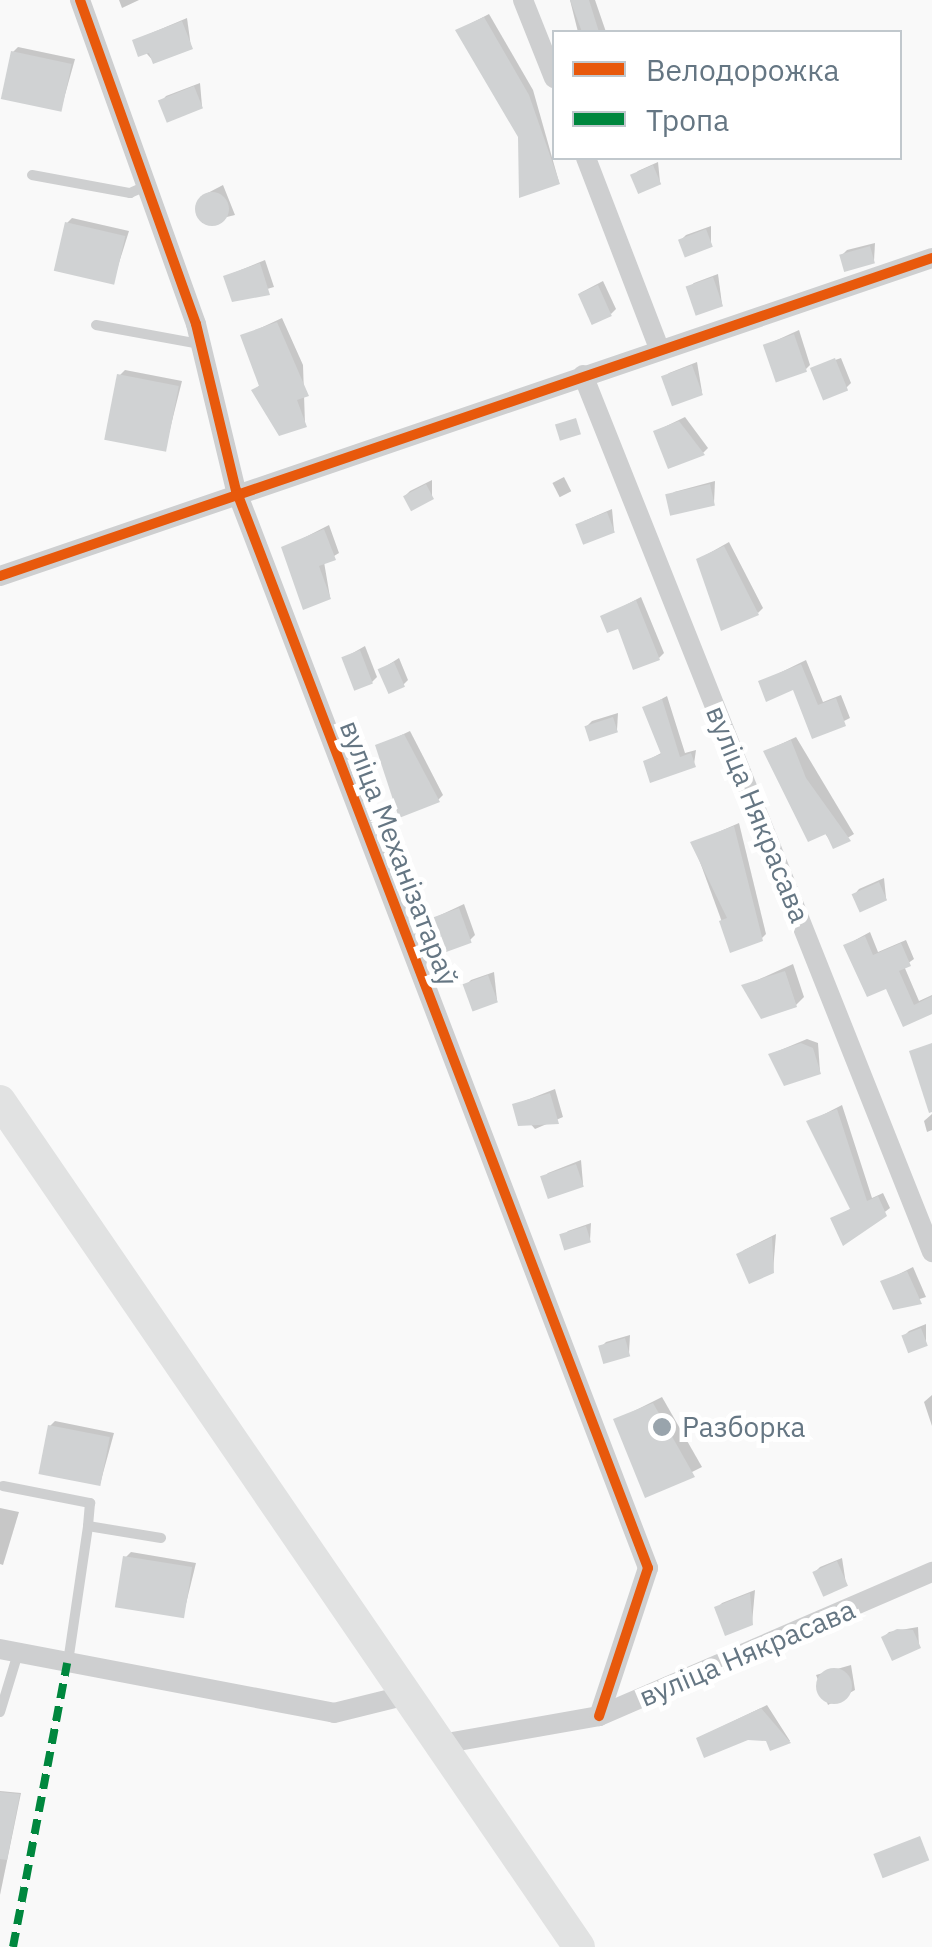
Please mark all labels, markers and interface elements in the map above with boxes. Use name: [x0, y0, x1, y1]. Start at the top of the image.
legend: [552, 30, 902, 160]
text: Велодорожка: [646, 50, 840, 89]
text: Тропа: [646, 100, 729, 139]
street label: вуліца Някрасава: [699, 701, 817, 927]
street label: вуліца Механізатараў: [333, 716, 465, 990]
place label: Разборка: [682, 1410, 805, 1444]
marker: Разборка: [651, 1416, 673, 1438]
street label: вуліца Някрасава: [634, 1592, 860, 1714]

